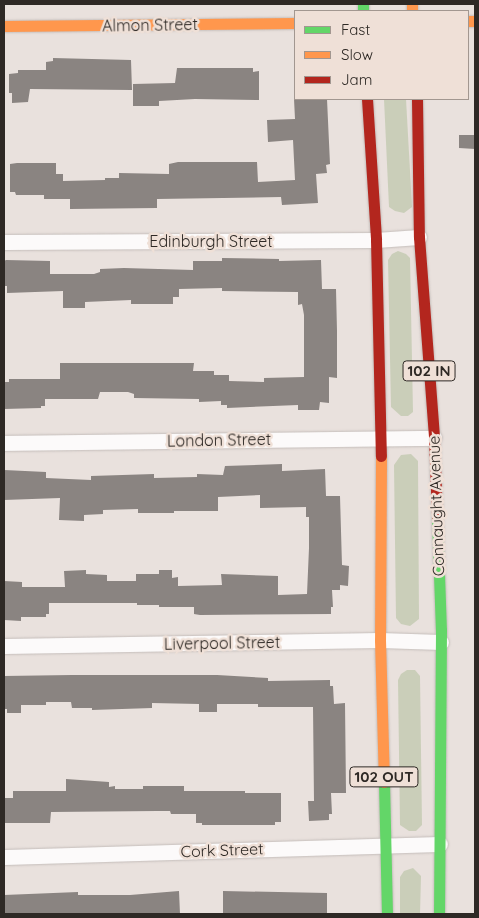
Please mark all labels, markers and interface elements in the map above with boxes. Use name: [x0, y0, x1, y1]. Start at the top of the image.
legend: [294, 10, 469, 100]
street label: Almon Street: [102, 15, 198, 35]
text: Fast: [341, 20, 370, 39]
text: Slow: [341, 45, 373, 64]
text: Jam: [341, 70, 372, 89]
street label: Edinburgh Street: [149, 231, 273, 251]
road number: 102 IN: [402, 358, 456, 384]
street label: London Street: [167, 429, 271, 451]
street label: Connaught Avenue: [424, 435, 448, 577]
street label: Liverpool Street: [164, 632, 280, 654]
road number: 102 OUT: [349, 764, 419, 790]
street label: Cork Street: [180, 839, 264, 861]

